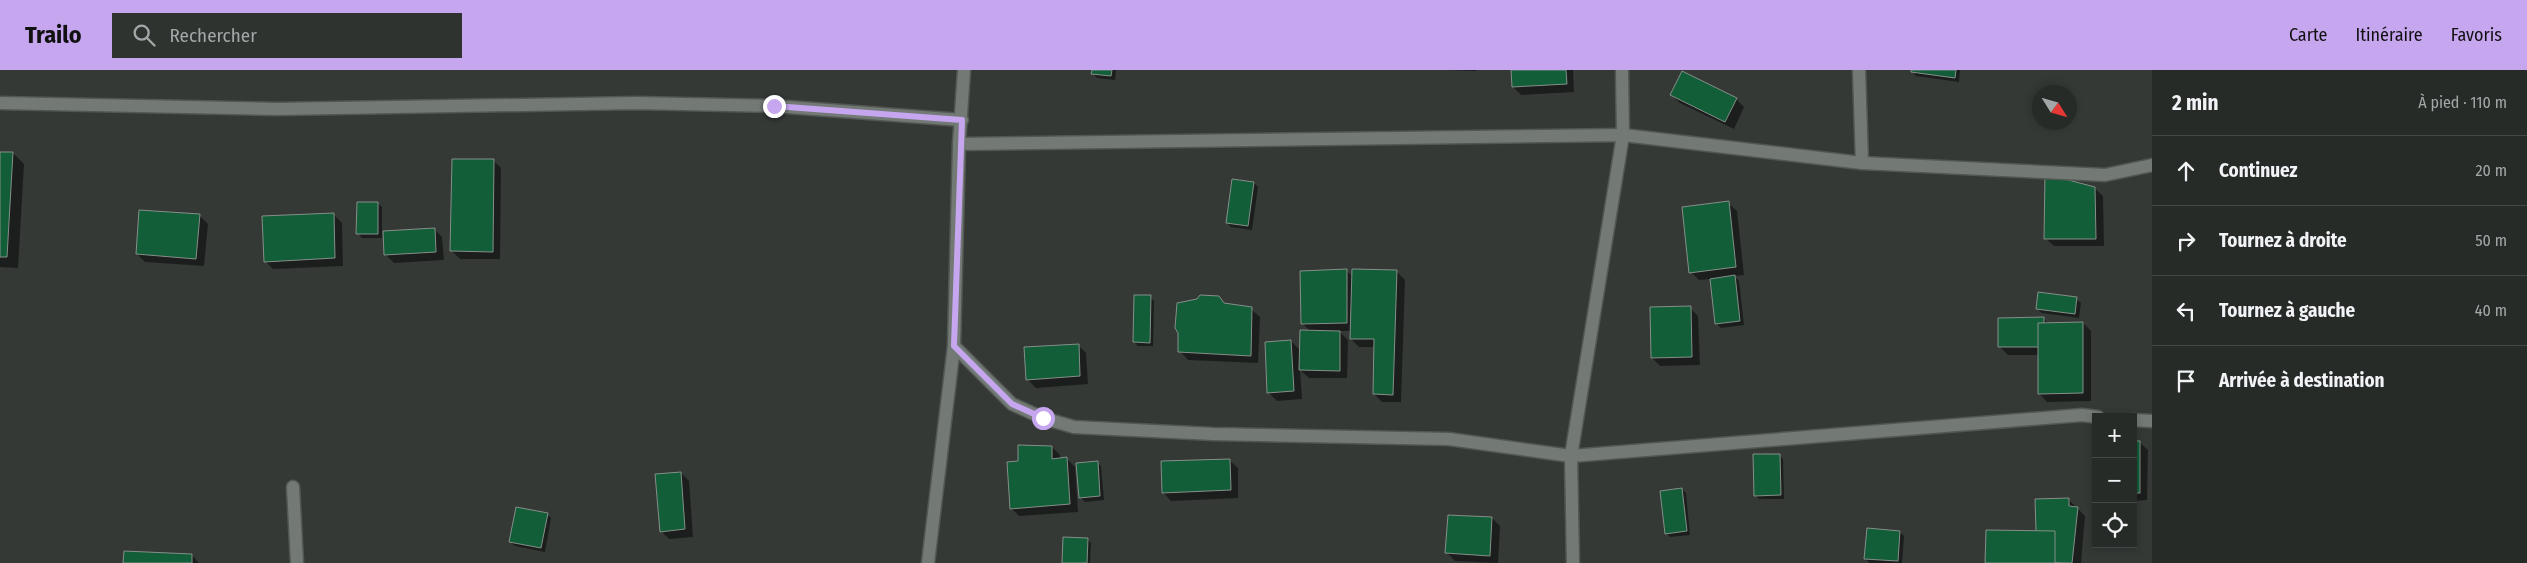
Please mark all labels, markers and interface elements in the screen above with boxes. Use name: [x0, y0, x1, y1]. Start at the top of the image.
search box: [112, 13, 462, 58]
text: Trailo: [25, 21, 82, 49]
icon: search: [130, 21, 158, 49]
text: Rechercher: [170, 24, 257, 47]
text: Carte: [2289, 24, 2327, 46]
text: Itinéraire: [2355, 24, 2423, 46]
text: Favoris: [2451, 24, 2502, 46]
north arrow: [2032, 85, 2077, 130]
text: 2 min: [2172, 90, 2219, 116]
text: À pied · 110 m: [2418, 93, 2507, 112]
route end: [763, 95, 786, 118]
icon: ahead: [2172, 157, 2200, 185]
text: Continuez: [2219, 159, 2298, 182]
text: 20 m: [2476, 161, 2507, 180]
icon: right: [2172, 227, 2200, 255]
text: Tournez à droite: [2219, 229, 2347, 252]
text: 50 m: [2475, 231, 2507, 250]
icon: left: [2172, 297, 2200, 325]
text: Tournez à gauche: [2219, 299, 2355, 322]
text: 40 m: [2475, 301, 2507, 320]
icon: arrive: [2172, 367, 2200, 395]
text: Arrivée à destination: [2219, 369, 2385, 392]
route start: [1032, 407, 1055, 430]
map controls: [2092, 413, 2137, 548]
button: +: [2092, 413, 2137, 458]
button: −: [2092, 458, 2137, 503]
button: locate: [2092, 503, 2137, 548]

